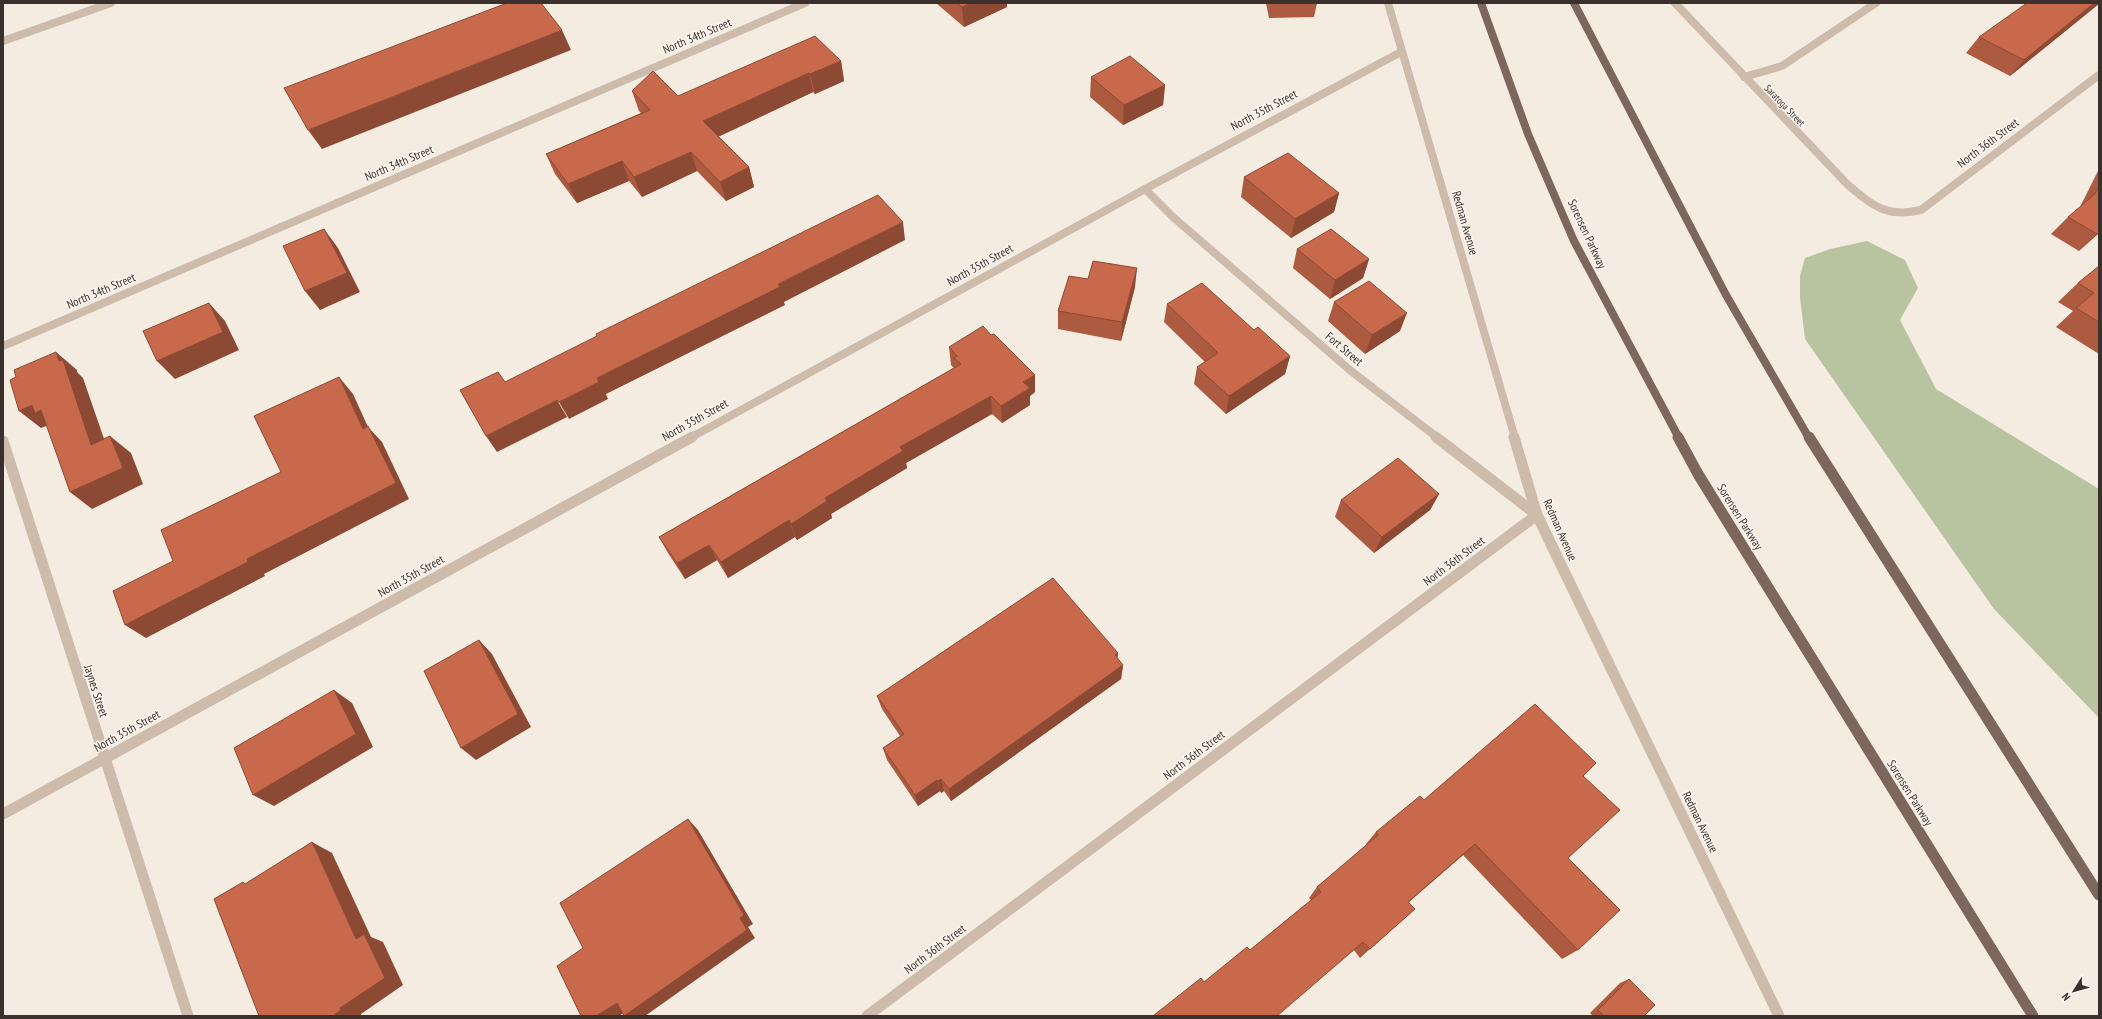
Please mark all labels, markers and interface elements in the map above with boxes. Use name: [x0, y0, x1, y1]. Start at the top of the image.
street label: North 34th Street: [660, 14, 734, 57]
street label: Saratoga Street: [1762, 82, 1808, 129]
street label: North 35th Street: [1228, 85, 1300, 133]
street label: North 36th Street: [1954, 114, 2022, 171]
street label: North 34th Street: [362, 141, 436, 184]
street label: Redman Avenue: [1449, 189, 1482, 257]
street label: Sorensen Parkway: [1565, 197, 1610, 271]
street label: North 35th Street: [944, 240, 1016, 289]
street label: North 34th Street: [64, 269, 138, 312]
street label: Fort Street: [1322, 329, 1367, 369]
street label: North 35th Street: [659, 395, 731, 444]
street label: Sorensen Parkway: [1714, 481, 1767, 553]
street label: Redman Avenue: [1540, 497, 1581, 563]
street label: North 36th Street: [1420, 532, 1488, 589]
street label: North 35th Street: [375, 551, 447, 600]
street label: Jaynes Street: [81, 662, 112, 719]
street label: North 35th Street: [91, 706, 163, 755]
street label: North 36th Street: [1160, 726, 1228, 783]
street label: Sorensen Parkway: [1884, 757, 1937, 829]
street label: Redman Avenue: [1679, 789, 1722, 855]
street label: North 36th Street: [901, 920, 969, 977]
north arrow: [2054, 971, 2094, 1011]
text: N: [2059, 990, 2073, 1004]

